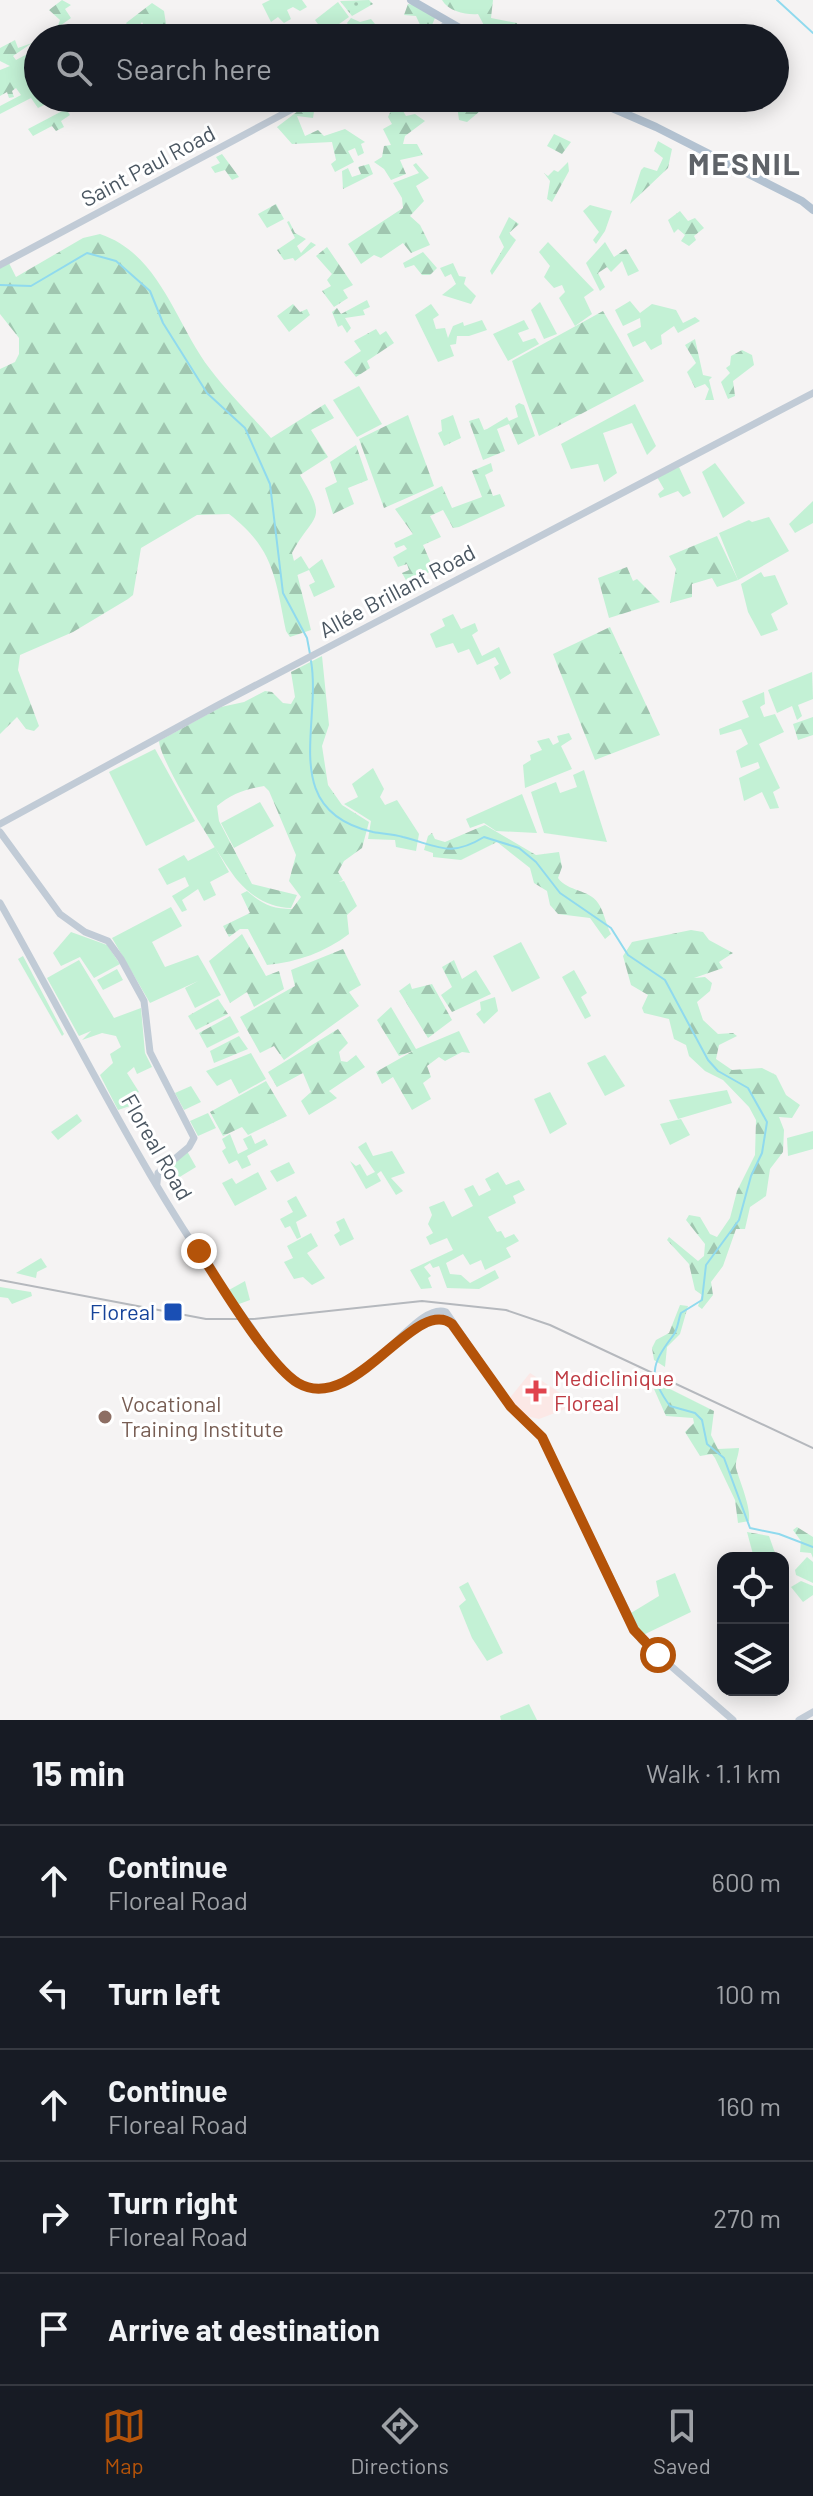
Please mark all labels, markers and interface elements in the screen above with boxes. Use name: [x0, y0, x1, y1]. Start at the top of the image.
search box: [24, 24, 789, 112]
icon: search: [52, 46, 96, 90]
text: Search here: [116, 50, 272, 86]
street label: Saint Paul Road: [76, 119, 219, 211]
district label: MESNIL: [688, 145, 802, 181]
street label: Allée Brillant Road: [314, 538, 479, 642]
street label: Floreal Road: [117, 1089, 199, 1204]
route end: [181, 1233, 217, 1269]
place label: Floreal: [90, 1298, 155, 1324]
marker: Floreal: [162, 1301, 184, 1323]
place label: Mediclinique Floreal: [554, 1364, 674, 1415]
marker: Mediclinique Floreal: [525, 1380, 547, 1402]
place label: Vocational Training Institute: [121, 1390, 284, 1441]
marker: Vocational Training Institute: [96, 1408, 114, 1426]
map controls: [717, 1552, 789, 1696]
button: locate: [717, 1552, 789, 1624]
button: layers: [717, 1624, 789, 1696]
route start: [640, 1637, 676, 1673]
text: 15 min: [32, 1752, 125, 1793]
text: Walk · 1.1 km: [646, 1757, 781, 1788]
text: Continue: [108, 1848, 228, 1884]
icon: ahead: [32, 1859, 76, 1903]
text: 600 m: [712, 1866, 781, 1897]
text: Floreal Road: [108, 1884, 248, 1915]
icon: left: [32, 1971, 76, 2015]
text: Turn left: [108, 1975, 221, 2011]
text: 100 m: [716, 1978, 781, 2009]
text: Continue: [108, 2072, 228, 2108]
icon: ahead: [32, 2083, 76, 2127]
text: 160 m: [717, 2090, 781, 2121]
text: Floreal Road: [108, 2108, 248, 2139]
text: Turn right: [108, 2184, 238, 2220]
icon: right: [32, 2195, 76, 2239]
text: 270 m: [713, 2202, 781, 2233]
text: Floreal Road: [108, 2220, 248, 2251]
icon: arrive: [32, 2307, 76, 2351]
text: Arrive at destination: [108, 2311, 380, 2347]
tab: Map: [102, 2404, 146, 2478]
tab: Directions: [350, 2404, 449, 2478]
tab: Saved: [653, 2404, 711, 2478]

